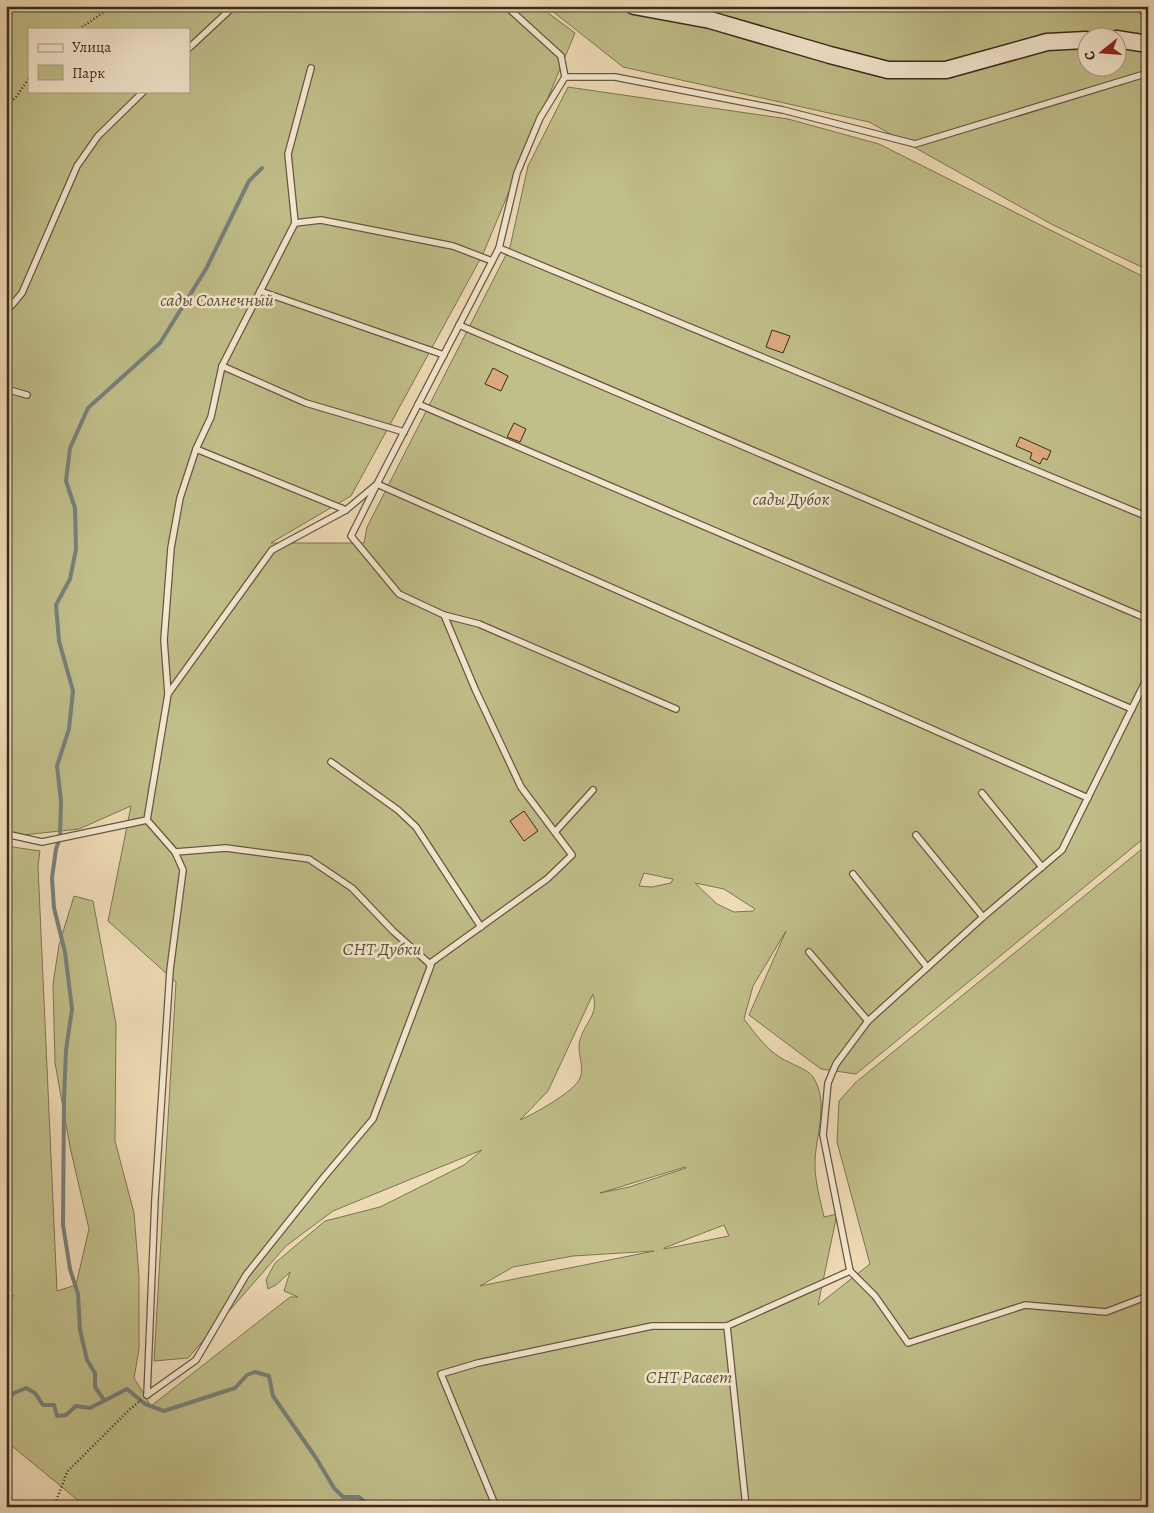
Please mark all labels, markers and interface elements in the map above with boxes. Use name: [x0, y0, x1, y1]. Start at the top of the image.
legend: [28, 28, 190, 92]
north arrow: [1076, 28, 1126, 78]
text: Улица: [72, 37, 111, 57]
text: С: [1080, 48, 1100, 63]
text: Парк: [72, 63, 105, 83]
park label: сады Солнечный: [160, 288, 274, 312]
park label: сады Дубок: [752, 487, 830, 511]
park label: СНТ Дубки: [343, 937, 421, 961]
park label: СНТ Расвет: [646, 1365, 732, 1389]

